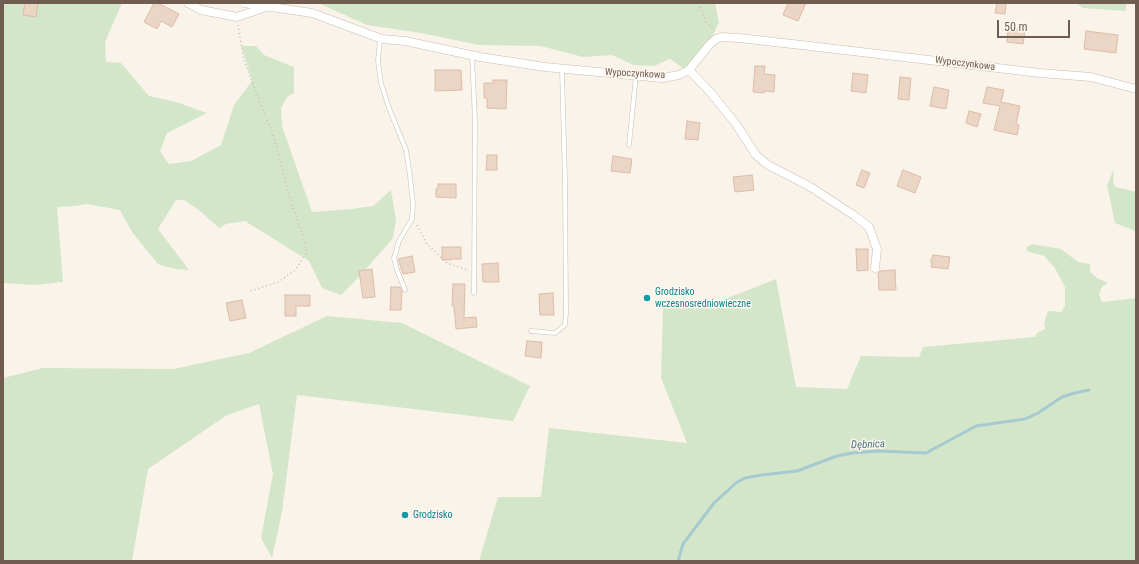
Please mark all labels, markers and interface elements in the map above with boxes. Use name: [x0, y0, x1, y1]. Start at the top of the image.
scale bar: [999, 12, 1072, 38]
text: 50 m: [1004, 20, 1028, 34]
street label: Wypoczynkowa: [934, 54, 996, 74]
street label: Wypoczynkowa: [604, 66, 666, 82]
place label: Grodzisko wczesnosredniowieczne: [655, 286, 751, 310]
marker: Grodzisko wczesnosredniowieczne: [642, 293, 652, 303]
water label: Dębnica: [851, 438, 885, 452]
place label: Grodzisko: [413, 509, 453, 521]
marker: Grodzisko: [400, 510, 410, 520]

